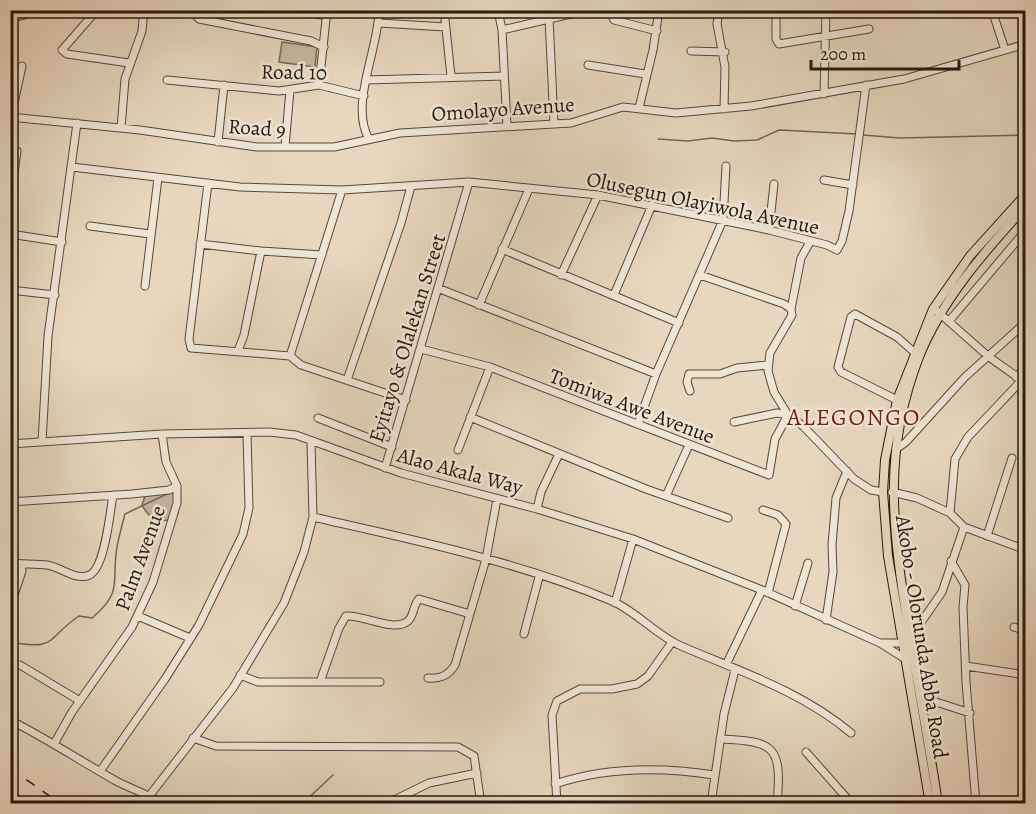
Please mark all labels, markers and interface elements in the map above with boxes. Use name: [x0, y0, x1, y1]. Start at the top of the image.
scale bar: [811, 33, 960, 71]
text: 200 m: [820, 42, 866, 66]
street label: Road 10: [261, 57, 327, 87]
street label: Omolayo Avenue: [431, 90, 575, 128]
street label: Road 9: [227, 112, 287, 144]
street label: Olusegun Olayiwola Avenue: [584, 165, 822, 241]
street label: Eyitayo & Olalekan Street: [362, 230, 452, 446]
street label: Tomiwa Awe Avenue: [545, 362, 719, 450]
district label: ALEGONGO: [786, 401, 921, 433]
street label: Alao Akala Way: [393, 441, 526, 501]
street label: Palm Avenue: [108, 501, 172, 615]
street label: Akobo - Olorunda Abba Road: [889, 512, 955, 761]

